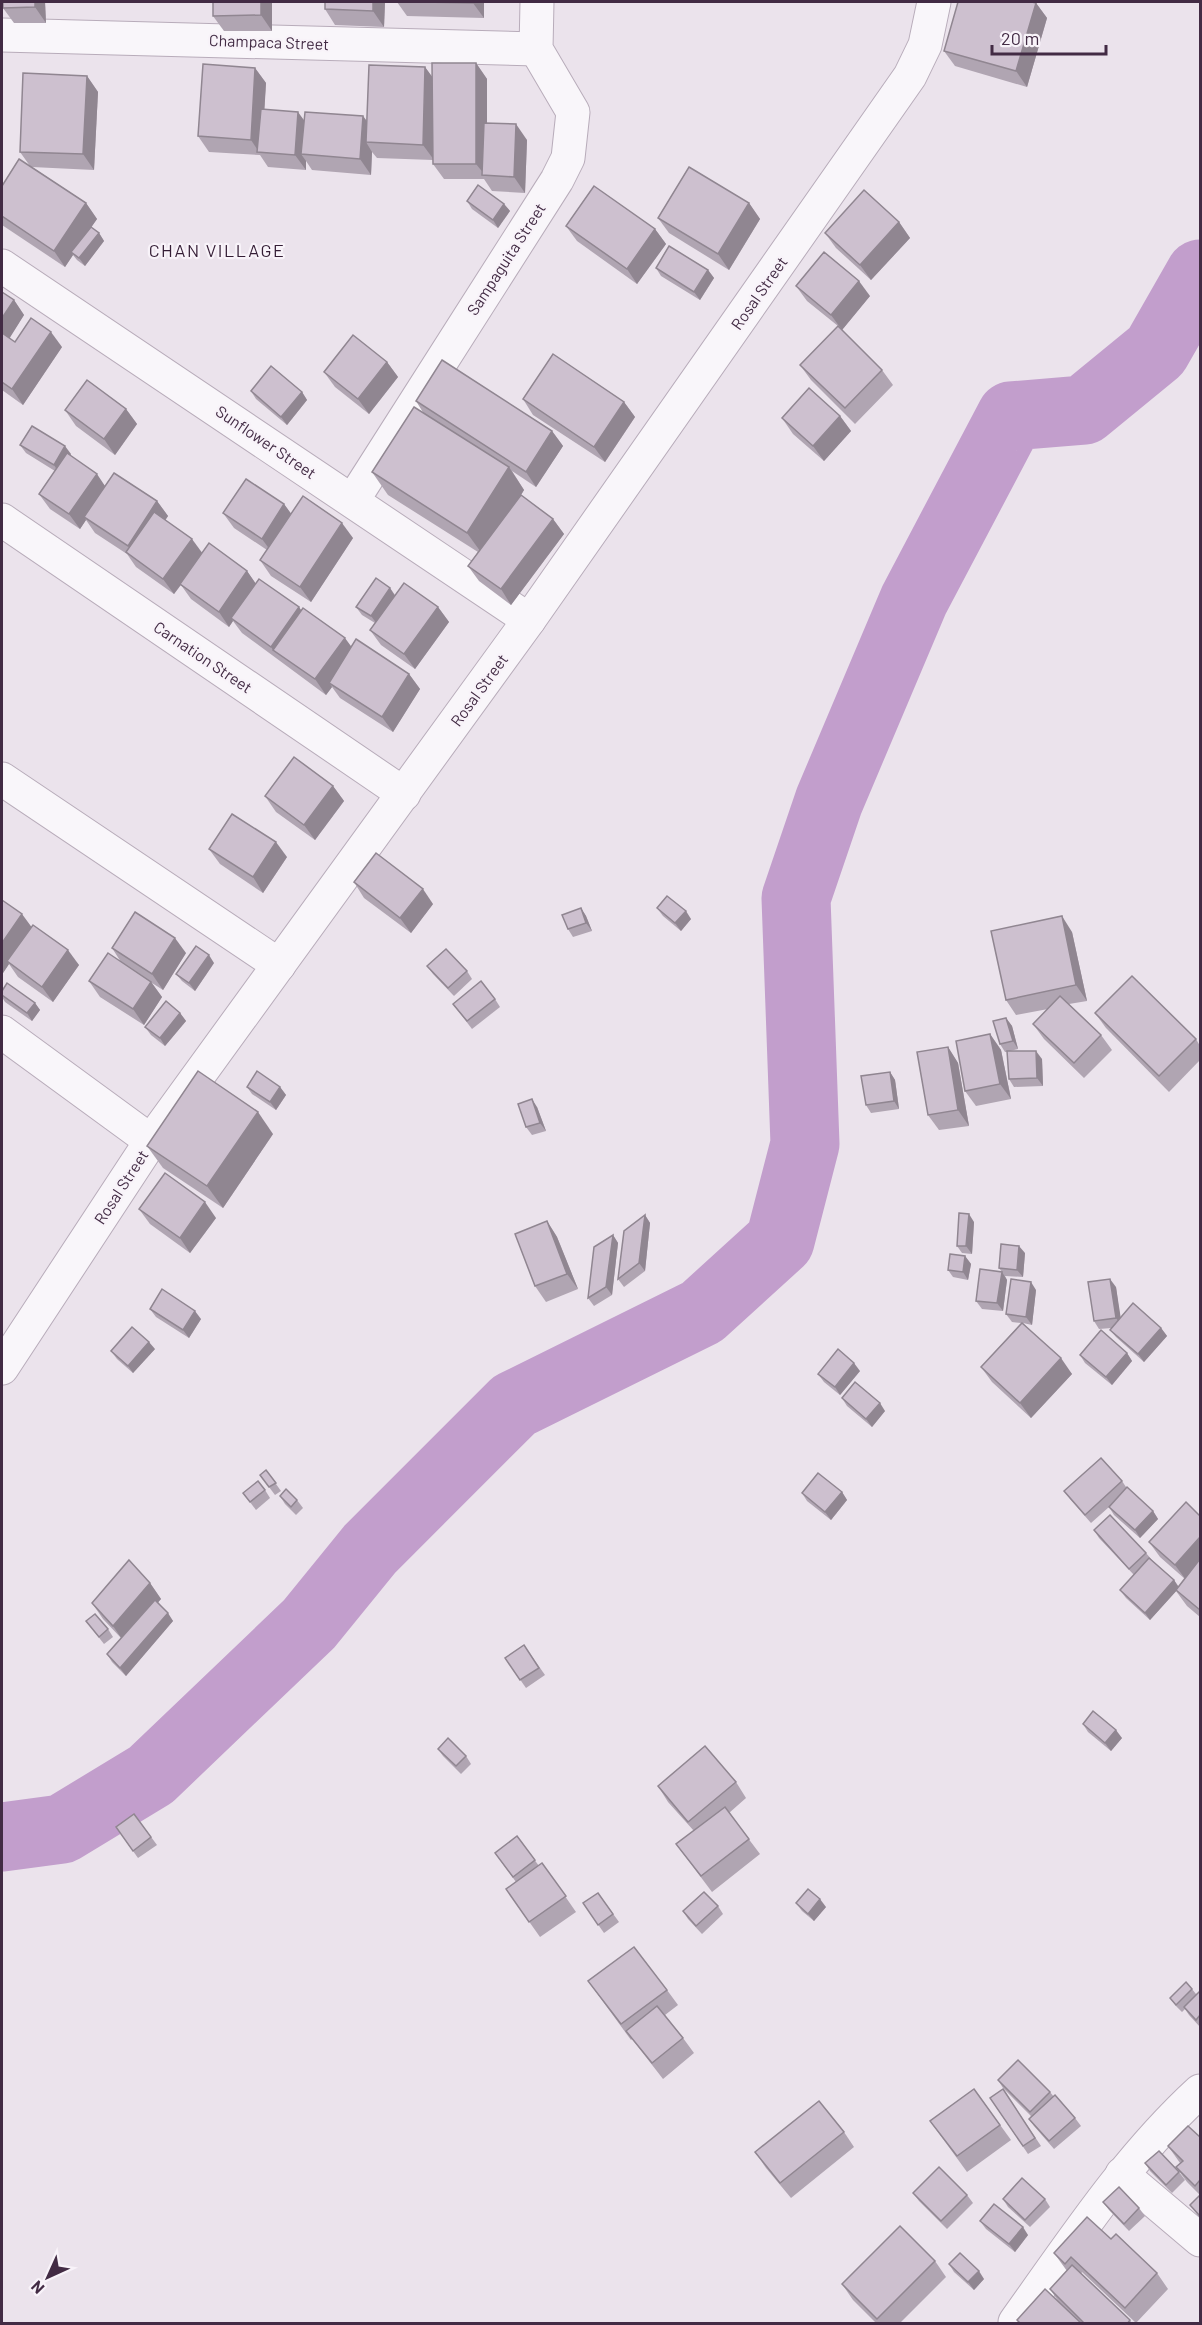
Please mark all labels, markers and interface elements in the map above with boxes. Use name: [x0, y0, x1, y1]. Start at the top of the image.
scale bar: [992, 18, 1106, 56]
text: 20 m: [1001, 27, 1039, 49]
street label: Champaca Street: [209, 30, 329, 53]
street label: Sampaguita Street: [462, 199, 549, 318]
district label: CHAN VILLAGE: [149, 239, 285, 261]
street label: Rosal Street: [726, 252, 791, 333]
street label: Sunflower Street: [213, 401, 320, 482]
street label: Carnation Street: [151, 617, 256, 696]
street label: Rosal Street: [446, 650, 511, 730]
street label: Rosal Street: [89, 1146, 152, 1228]
north arrow: [18, 2247, 78, 2307]
text: N: [27, 2277, 48, 2298]

